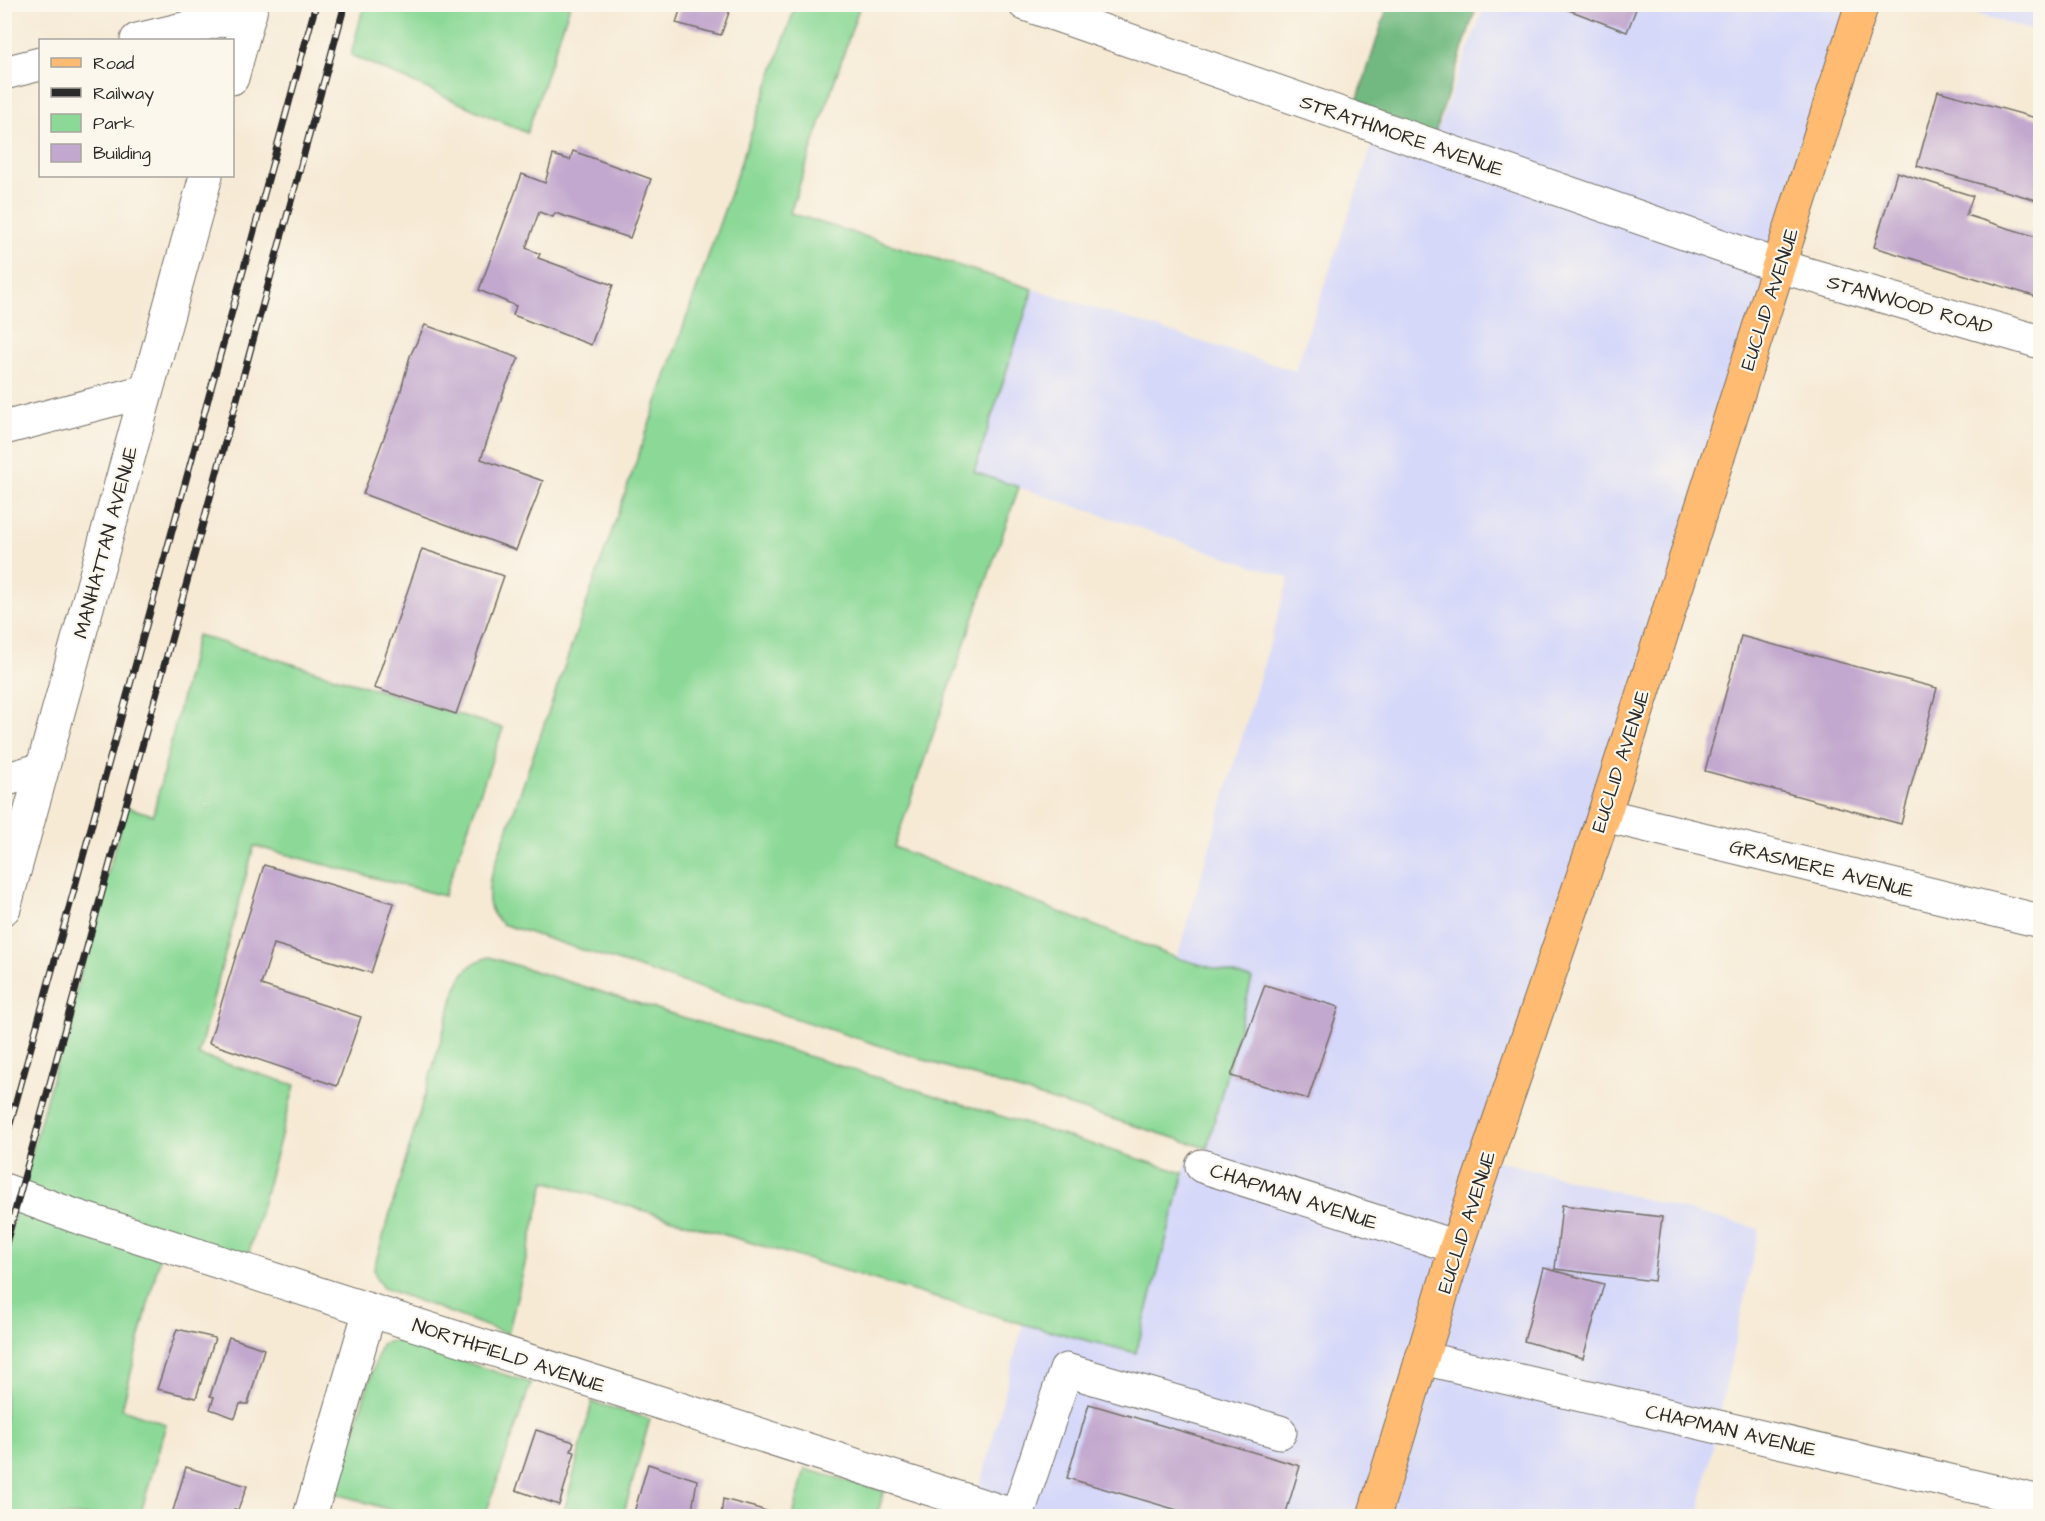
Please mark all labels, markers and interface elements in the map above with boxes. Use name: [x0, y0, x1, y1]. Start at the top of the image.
legend: [39, 39, 234, 177]
text: Road: [93, 51, 134, 76]
text: Railway: [93, 81, 154, 107]
street label: STRATHMORE AVENUE: [1296, 88, 1507, 184]
text: Park: [93, 111, 135, 136]
text: Building: [93, 141, 151, 167]
street label: EUCLID AVENUE: [1734, 225, 1806, 374]
street label: STANWOOD ROAD: [1824, 268, 1996, 342]
street label: MANHATTAN AVENUE: [67, 443, 145, 641]
street label: EUCLID AVENUE: [1585, 687, 1657, 836]
street label: GRASMERE AVENUE: [1727, 833, 1917, 905]
street label: EUCLID AVENUE: [1431, 1148, 1503, 1297]
street label: CHAPMAN AVENUE: [1206, 1157, 1381, 1237]
street label: NORTHFIELD AVENUE: [409, 1312, 609, 1400]
street label: CHAPMAN AVENUE: [1643, 1398, 1819, 1464]

